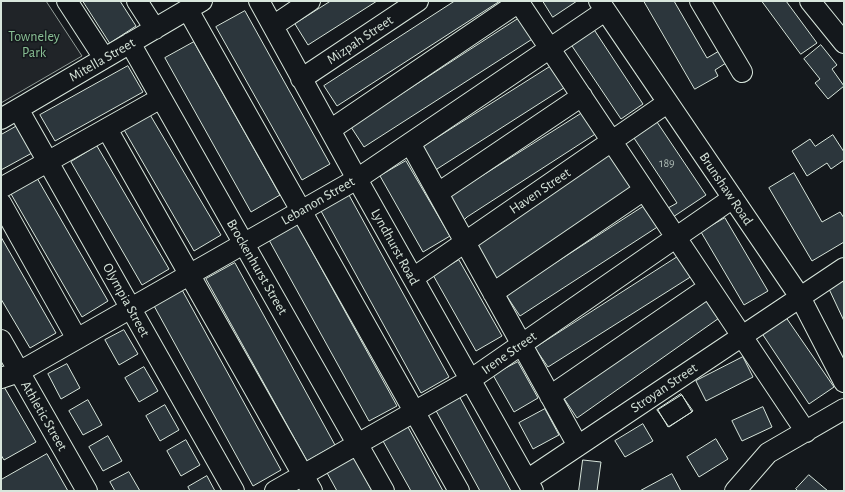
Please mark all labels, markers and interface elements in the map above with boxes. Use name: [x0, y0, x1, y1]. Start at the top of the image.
street label: Mizpah Street: [324, 12, 396, 68]
park label: Towneley Park: [8, 29, 60, 62]
street label: Mitella Street: [66, 34, 138, 86]
street label: Brunshaw Road: [695, 149, 757, 229]
house number: 189: [659, 156, 675, 170]
street label: Haven Street: [506, 164, 574, 218]
street label: Lebanon Street: [278, 173, 358, 229]
street label: Lyndhurst Road: [367, 206, 423, 288]
street label: Brockenhurst Street: [223, 216, 291, 318]
street label: Olympia Street: [99, 260, 153, 340]
street label: Irene Street: [478, 328, 540, 378]
street label: Stroyan Street: [627, 360, 701, 416]
street label: Athletic Street: [17, 378, 71, 454]

